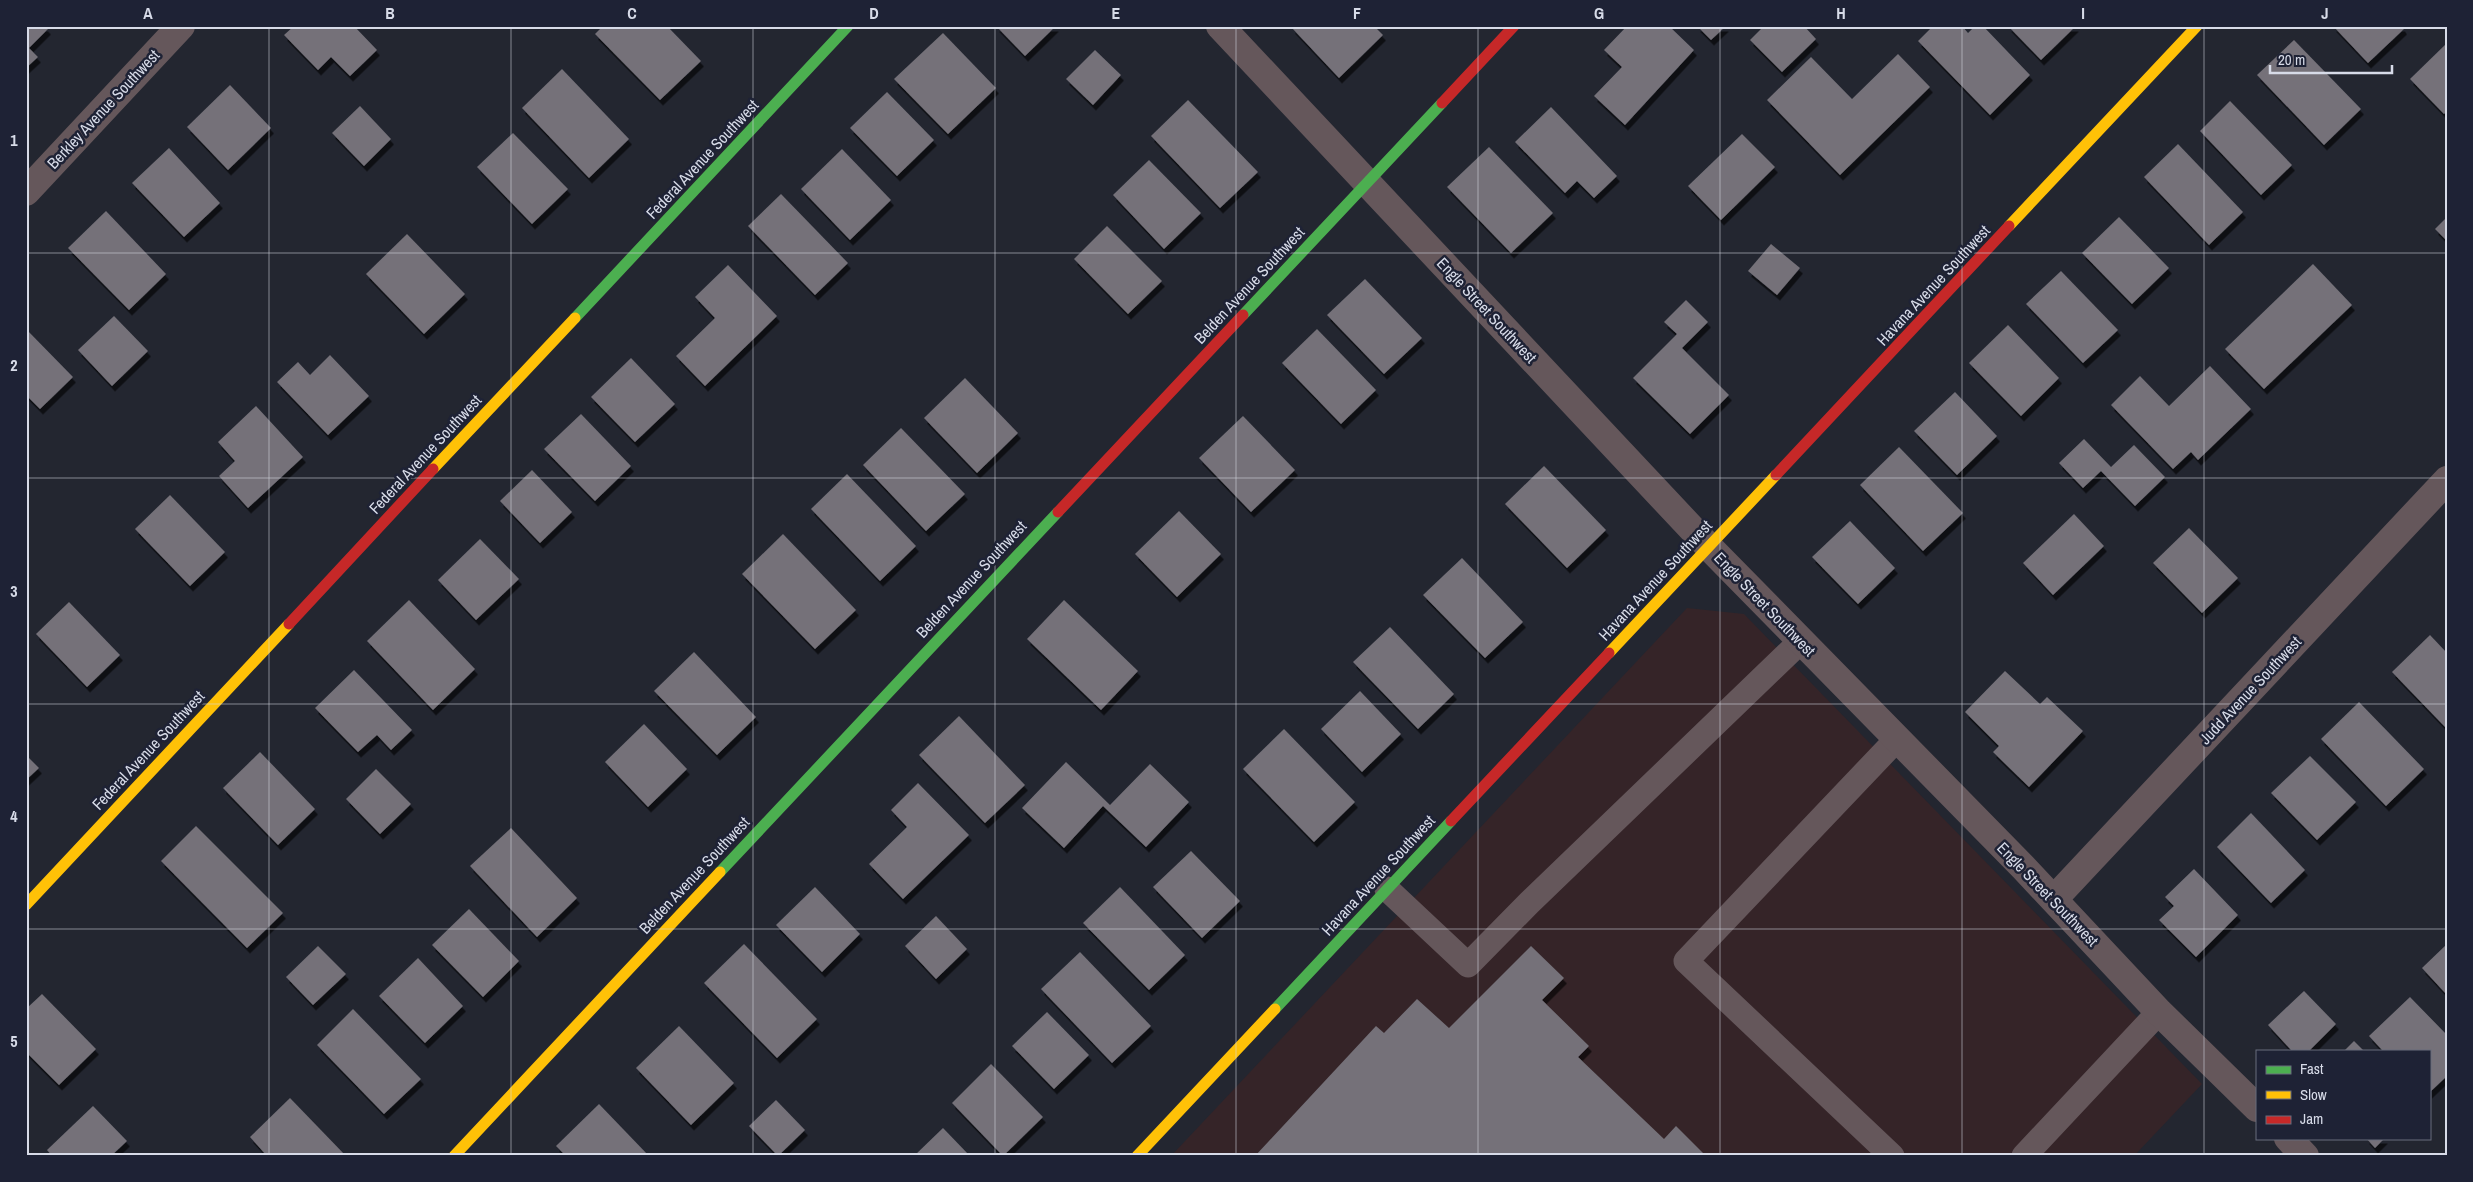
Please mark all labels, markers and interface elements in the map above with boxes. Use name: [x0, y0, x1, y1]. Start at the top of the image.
text: A: [143, 2, 153, 24]
text: B: [385, 2, 395, 24]
text: C: [627, 2, 637, 24]
text: D: [869, 2, 879, 24]
text: E: [1112, 2, 1121, 24]
text: F: [1353, 2, 1361, 24]
text: G: [1594, 2, 1604, 24]
text: H: [1836, 2, 1846, 24]
text: I: [2081, 2, 2085, 24]
text: J: [2321, 2, 2329, 24]
scale bar: [2270, 42, 2393, 74]
street label: Berkley Avenue Southwest: [42, 44, 164, 173]
text: 20 m: [2278, 49, 2305, 70]
street label: Federal Avenue Southwest: [641, 94, 763, 224]
text: 1: [10, 129, 18, 151]
street label: Havana Avenue Southwest: [1871, 220, 1995, 350]
street label: Belden Avenue Southwest: [1189, 221, 1309, 348]
street label: Engle Street Southwest: [1432, 252, 1542, 368]
text: 2: [10, 354, 18, 376]
street label: Federal Avenue Southwest: [364, 389, 486, 519]
street label: Belden Avenue Southwest: [911, 515, 1031, 642]
street label: Havana Avenue Southwest: [1593, 515, 1717, 645]
street label: Engle Street Southwest: [1709, 547, 1821, 661]
text: 3: [10, 580, 18, 602]
street label: Judd Avenue Southwest: [2194, 631, 2306, 749]
street label: Federal Avenue Southwest: [87, 685, 209, 815]
text: 4: [10, 805, 18, 827]
street label: Havana Avenue Southwest: [1316, 810, 1440, 940]
street label: Belden Avenue Southwest: [634, 811, 754, 938]
street label: Engle Street Southwest: [1992, 837, 2104, 951]
text: 5: [10, 1030, 18, 1052]
legend: [2256, 1050, 2430, 1140]
text: Fast: [2300, 1058, 2324, 1079]
text: Slow: [2300, 1084, 2327, 1105]
text: Jam: [2300, 1108, 2323, 1129]

